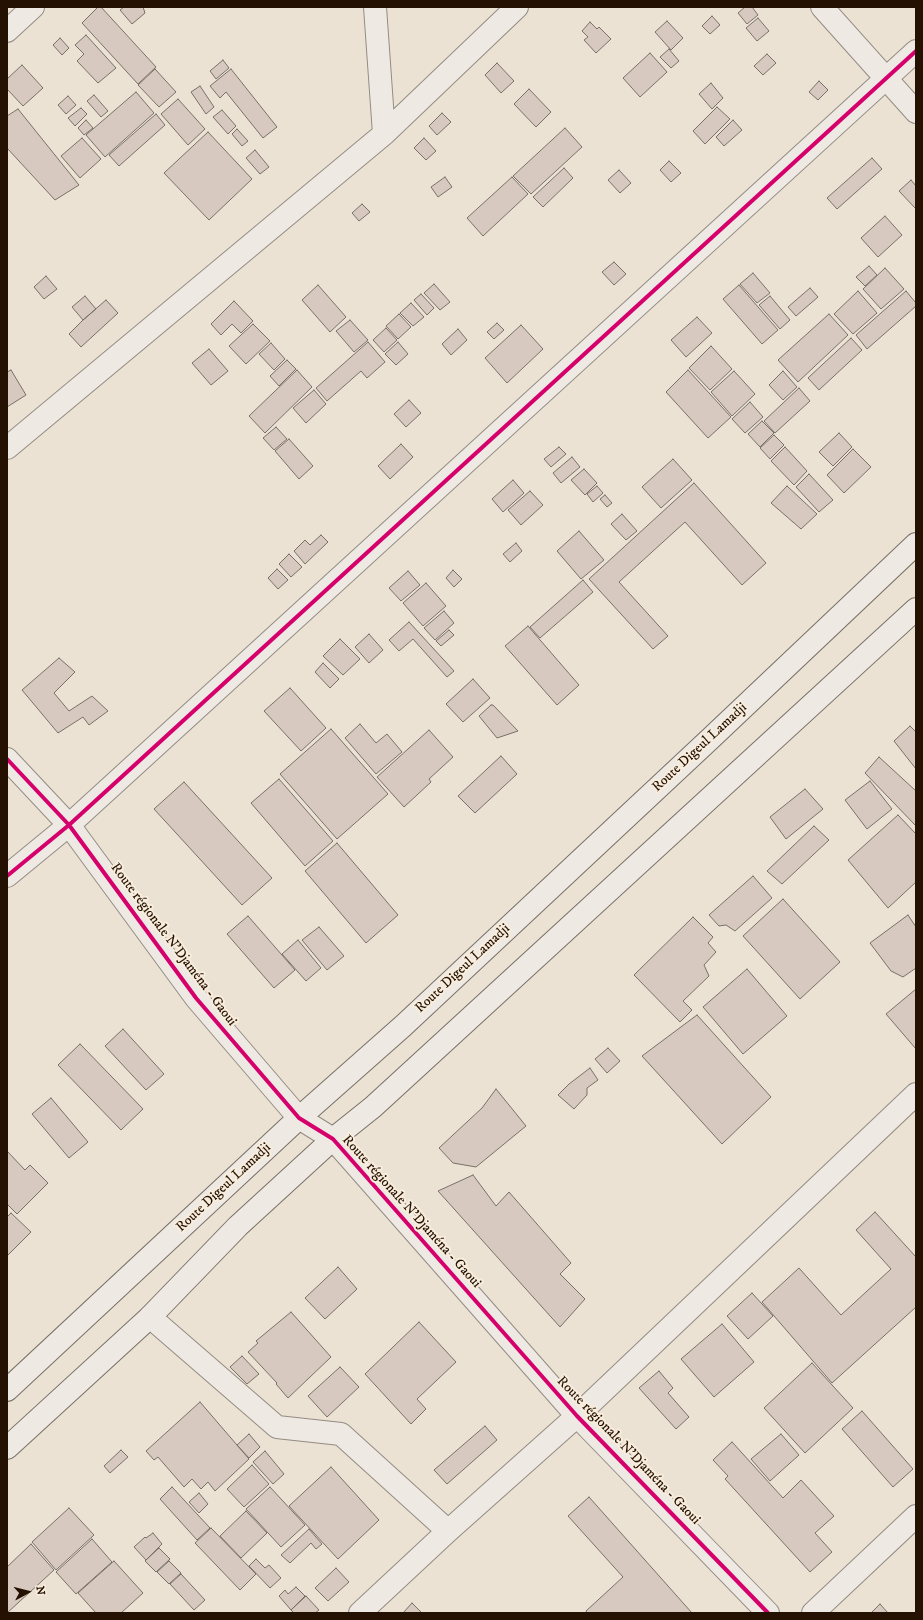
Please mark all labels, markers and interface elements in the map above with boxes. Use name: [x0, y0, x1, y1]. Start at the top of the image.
street label: Route Digeul Lamadji: [649, 700, 751, 796]
street label: Route régionale N'Djaména - Gaoui: [106, 860, 240, 1030]
street label: Route Digeul Lamadji: [412, 921, 514, 1017]
street label: Route régionale N'Djaména - Gaoui: [338, 1132, 484, 1292]
street label: Route Digeul Lamadji: [173, 1140, 275, 1236]
street label: Route régionale N'Djaména - Gaoui: [553, 1373, 703, 1529]
north arrow: [8, 1572, 48, 1612]
text: N: [32, 1585, 47, 1596]

